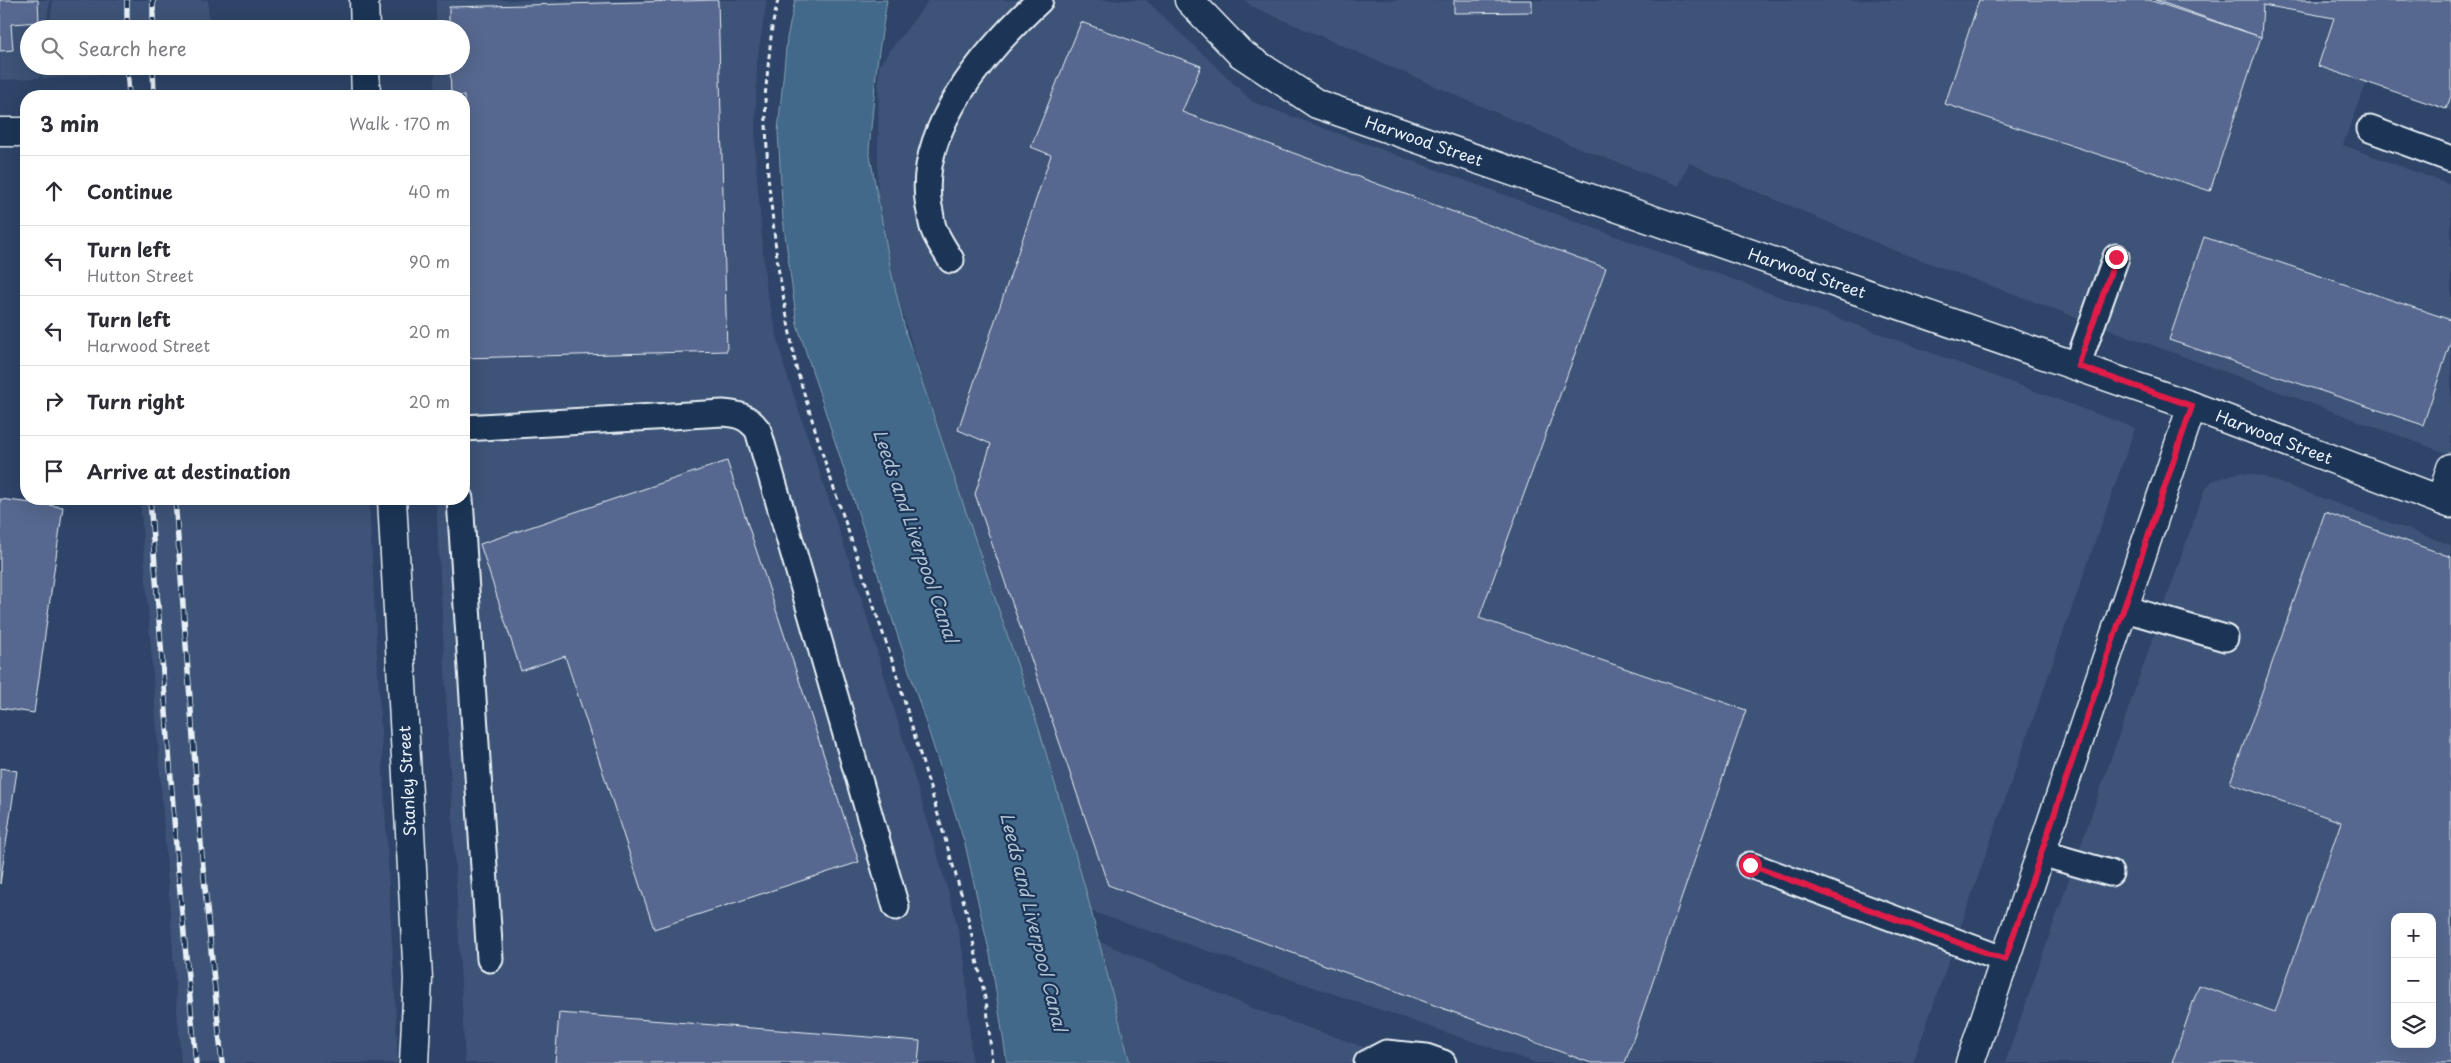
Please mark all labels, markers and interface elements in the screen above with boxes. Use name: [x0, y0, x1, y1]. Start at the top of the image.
search box: [20, 20, 470, 75]
icon: search: [38, 34, 66, 62]
text: Search here: [78, 34, 187, 62]
text: 3 min: [40, 107, 99, 139]
street label: Harwood Street: [1362, 109, 1487, 172]
text: Walk · 170 m: [349, 111, 450, 135]
icon: ahead: [40, 177, 68, 205]
text: Continue: [87, 177, 173, 205]
text: 40 m: [408, 179, 450, 203]
text: Turn left: [87, 235, 171, 263]
street label: Harwood Street: [1745, 241, 1870, 304]
route end: [2105, 246, 2128, 269]
icon: left: [40, 247, 68, 275]
text: 90 m: [409, 249, 450, 273]
text: Hutton Street: [87, 263, 194, 287]
text: Turn left: [87, 305, 171, 333]
icon: left: [40, 317, 68, 345]
text: 20 m: [409, 319, 450, 343]
text: Harwood Street: [87, 333, 210, 357]
icon: right: [40, 387, 68, 415]
text: Turn right: [87, 387, 185, 415]
text: 20 m: [409, 389, 450, 413]
street label: Harwood Street: [2213, 403, 2337, 469]
water label: Leeds and Liverpool Canal: [867, 425, 967, 649]
icon: arrive: [40, 457, 68, 485]
text: Arrive at destination: [87, 457, 291, 485]
street label: Stanley Street: [391, 725, 421, 837]
water label: Leeds and Liverpool Canal: [994, 810, 1075, 1037]
route start: [1739, 854, 1762, 877]
map controls: [2391, 913, 2436, 1048]
button: +: [2391, 913, 2436, 958]
button: −: [2391, 958, 2436, 1003]
button: layers: [2391, 1003, 2436, 1048]

